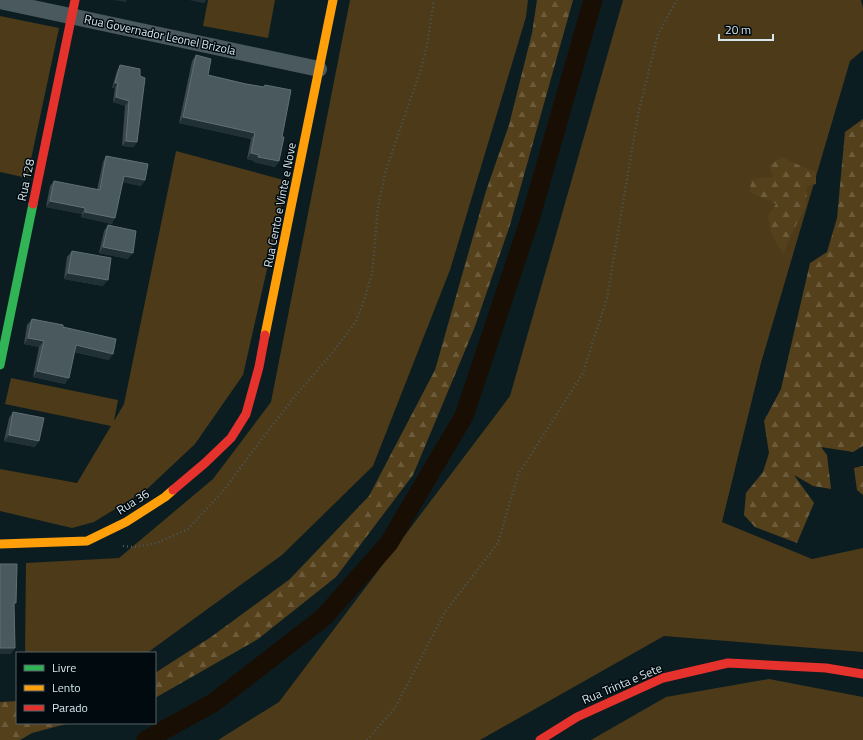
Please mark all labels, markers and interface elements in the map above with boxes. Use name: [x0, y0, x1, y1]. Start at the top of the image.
street label: Rua Governador Leonel Brizola: [83, 9, 238, 60]
scale bar: [719, 16, 773, 42]
text: 20 m: [725, 20, 751, 39]
street label: Rua Cento e Vinte e Nove: [258, 141, 301, 269]
street label: Rua 128: [12, 157, 39, 203]
street label: Rua 36: [113, 484, 153, 519]
legend: [16, 652, 156, 724]
text: Livre: [52, 658, 76, 677]
street label: Rua Trinta e Sete: [579, 658, 665, 709]
text: Lento: [52, 678, 81, 697]
text: Parado: [52, 698, 88, 717]

